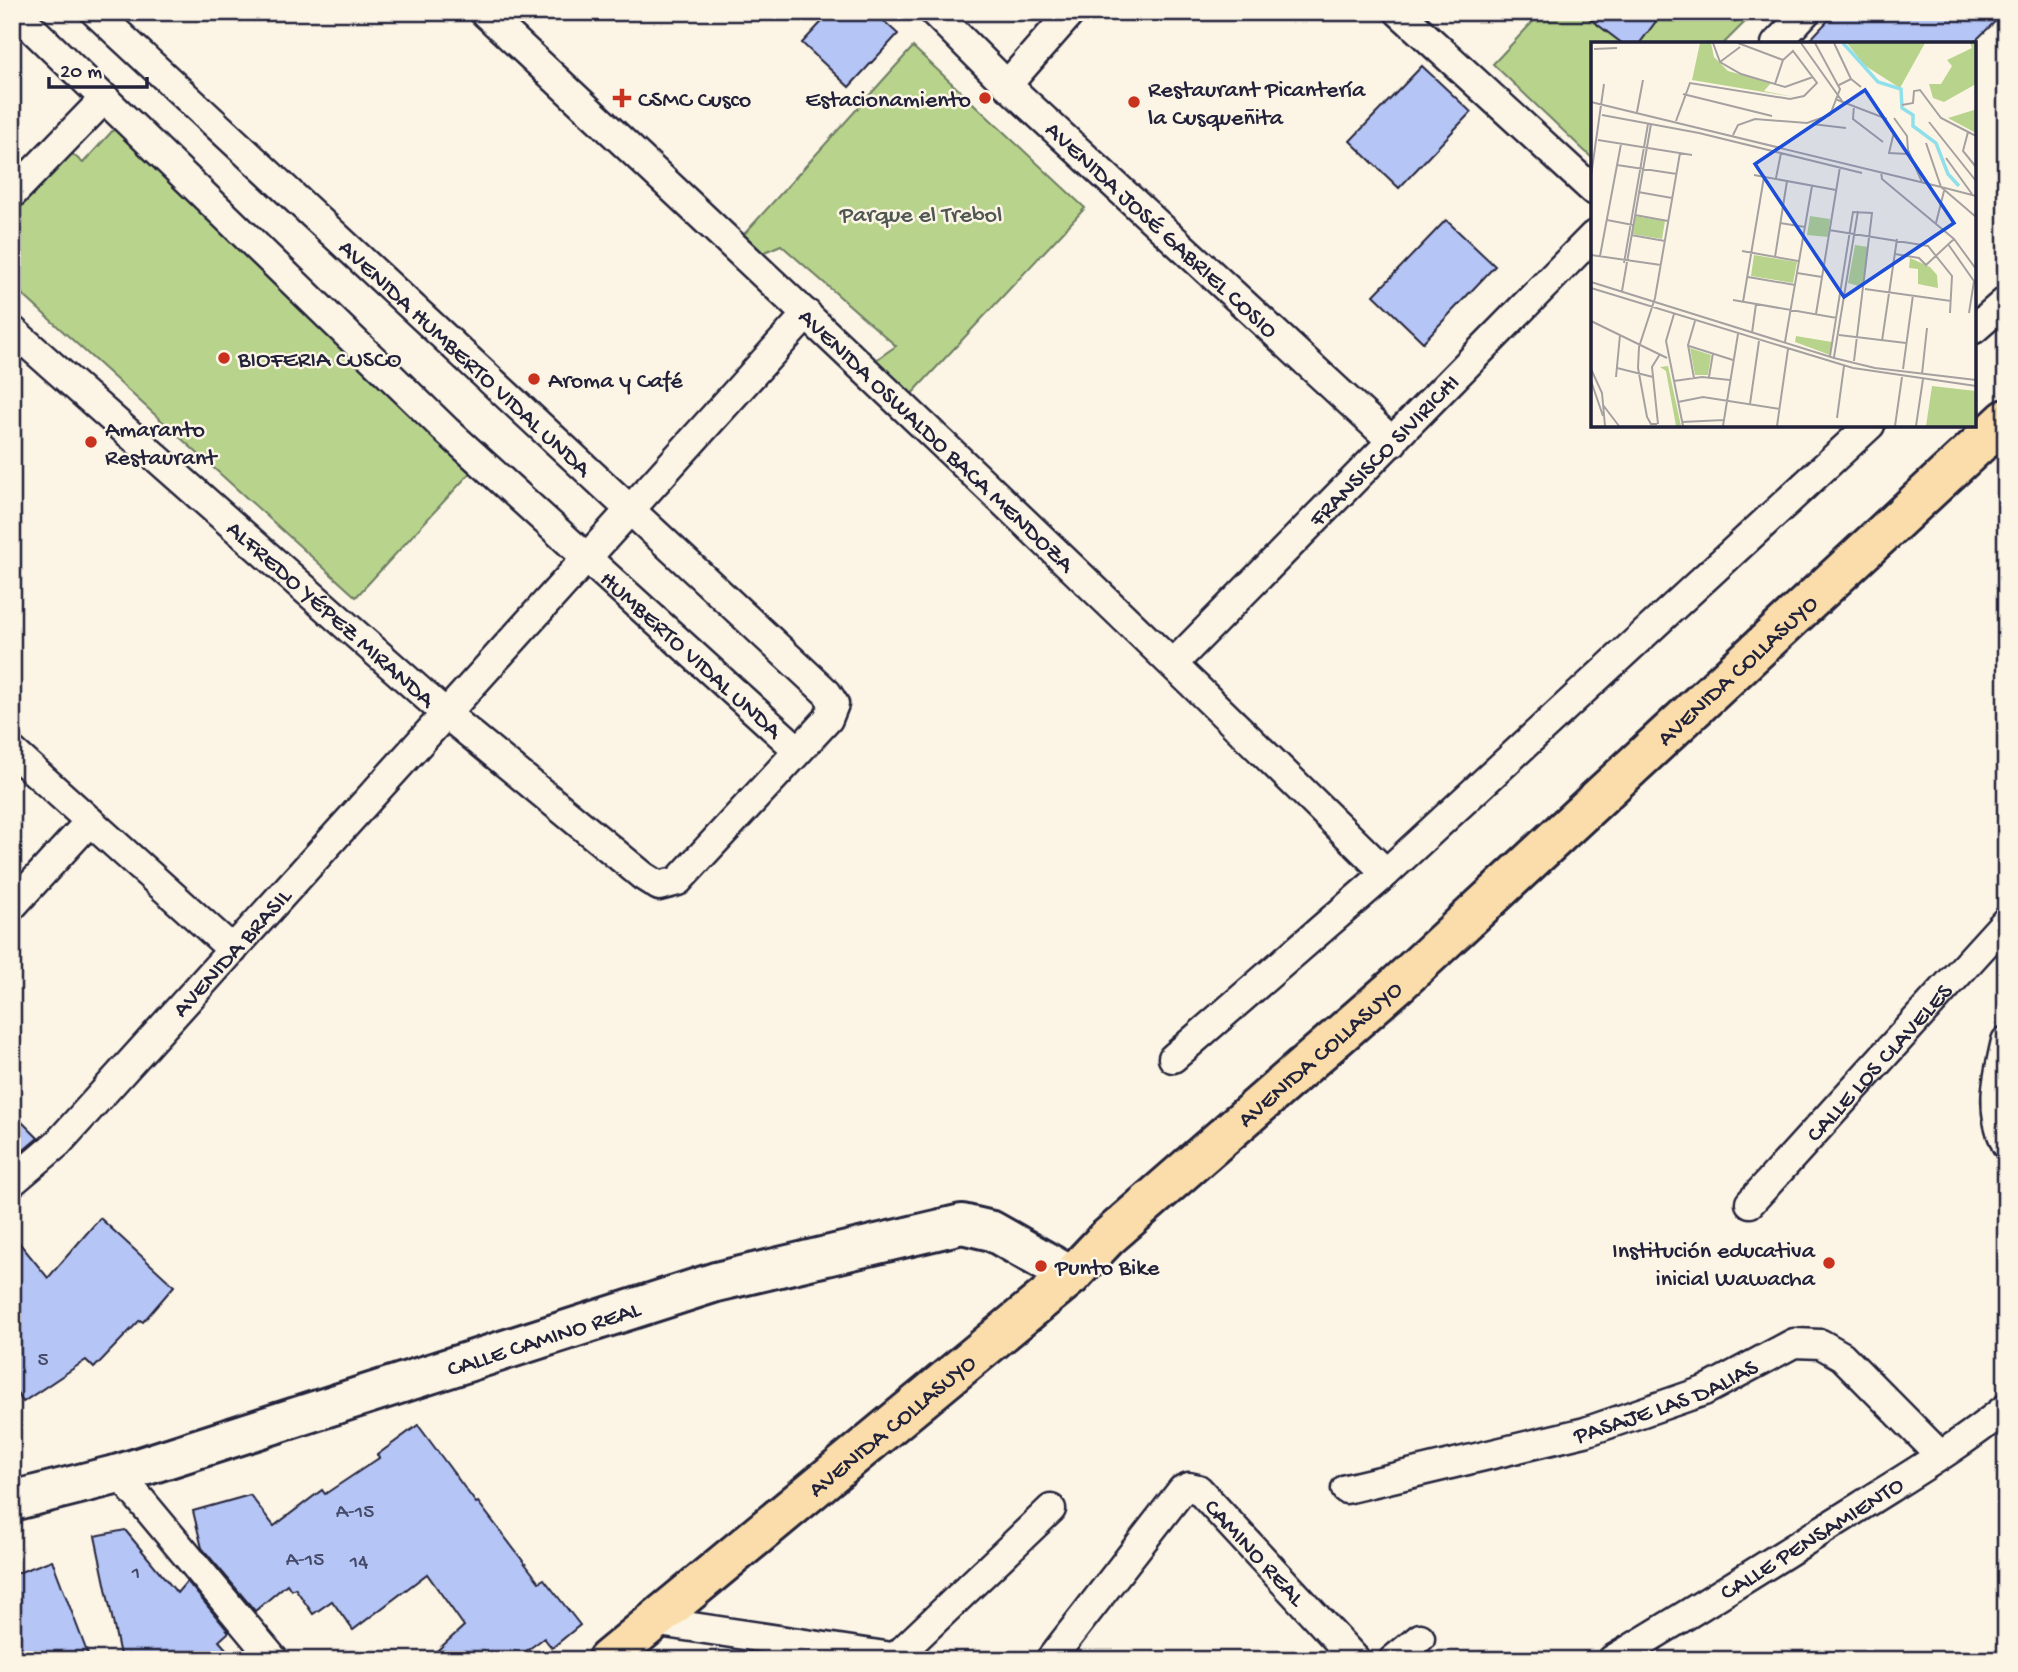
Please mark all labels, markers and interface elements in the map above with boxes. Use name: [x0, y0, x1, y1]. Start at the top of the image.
inset map: [1591, 42, 1976, 427]
scale bar: [49, 46, 147, 90]
text: 20 m: [60, 61, 102, 86]
place label: Restaurant Picantería la Cusqueñita: [1148, 77, 1366, 134]
place label: CSMC Cusco: [638, 87, 751, 116]
place label: Estacionamiento: [805, 87, 971, 116]
marker: CSMC Cusco: [612, 88, 632, 108]
marker: Estacionamiento: [977, 90, 993, 106]
marker: Restaurant Picantería la Cusqueñita: [1126, 94, 1142, 110]
street label: AVENIDA JOSÉ GABRIEL COSIO: [1038, 117, 1282, 346]
park label: Parque el Trebol: [839, 202, 1002, 231]
street label: AVENIDA HUMBERTO VIDAL UNDA: [331, 235, 598, 486]
street label: AVENIDA OSWALDO BACA MENDOZA: [791, 304, 1080, 581]
place label: BIOFERIA CUSCO: [237, 347, 401, 376]
marker: BIOFERIA CUSCO: [216, 350, 232, 366]
place label: Aroma y Café: [548, 368, 683, 397]
street label: FRANSISCO SIVIRICHI: [1304, 370, 1467, 535]
marker: Aroma y Café: [526, 371, 542, 387]
place label: Amaranto Restaurant: [105, 417, 218, 474]
marker: Amaranto Restaurant: [83, 434, 99, 450]
street label: ALFREDO YÉPEZ MIRANDA: [219, 516, 441, 717]
street label: HUMBERTO VIDAL UNDA: [593, 566, 788, 748]
street label: AVENIDA COLLASUYO: [1652, 590, 1825, 754]
street label: AVENIDA BRASIL: [168, 883, 300, 1025]
street label: AVENIDA COLLASUYO: [1233, 976, 1410, 1135]
street label: CALLE LOS CLAVELES: [1801, 978, 1961, 1149]
place label: Institución educativa inicial Wawacha: [1612, 1238, 1816, 1295]
place label: Punto Bike: [1054, 1255, 1160, 1284]
marker: Institución educativa inicial Wawacha: [1821, 1255, 1837, 1271]
marker: Punto Bike: [1033, 1258, 1049, 1274]
street label: CALLE CAMINO REAL: [444, 1296, 646, 1386]
house number: 5: [37, 1349, 49, 1374]
street label: AVENIDA COLLASUYO: [804, 1350, 983, 1505]
street label: PASAJE LAS DALIAS: [1570, 1354, 1765, 1452]
street label: CALLE PENSAMIENTO: [1716, 1472, 1910, 1609]
street label: CAMINO REAL: [1196, 1494, 1311, 1614]
house number: A-15: [336, 1501, 374, 1526]
house number: A-15: [286, 1549, 324, 1574]
house number: 14: [349, 1551, 368, 1576]
house number: 1: [131, 1562, 140, 1587]

